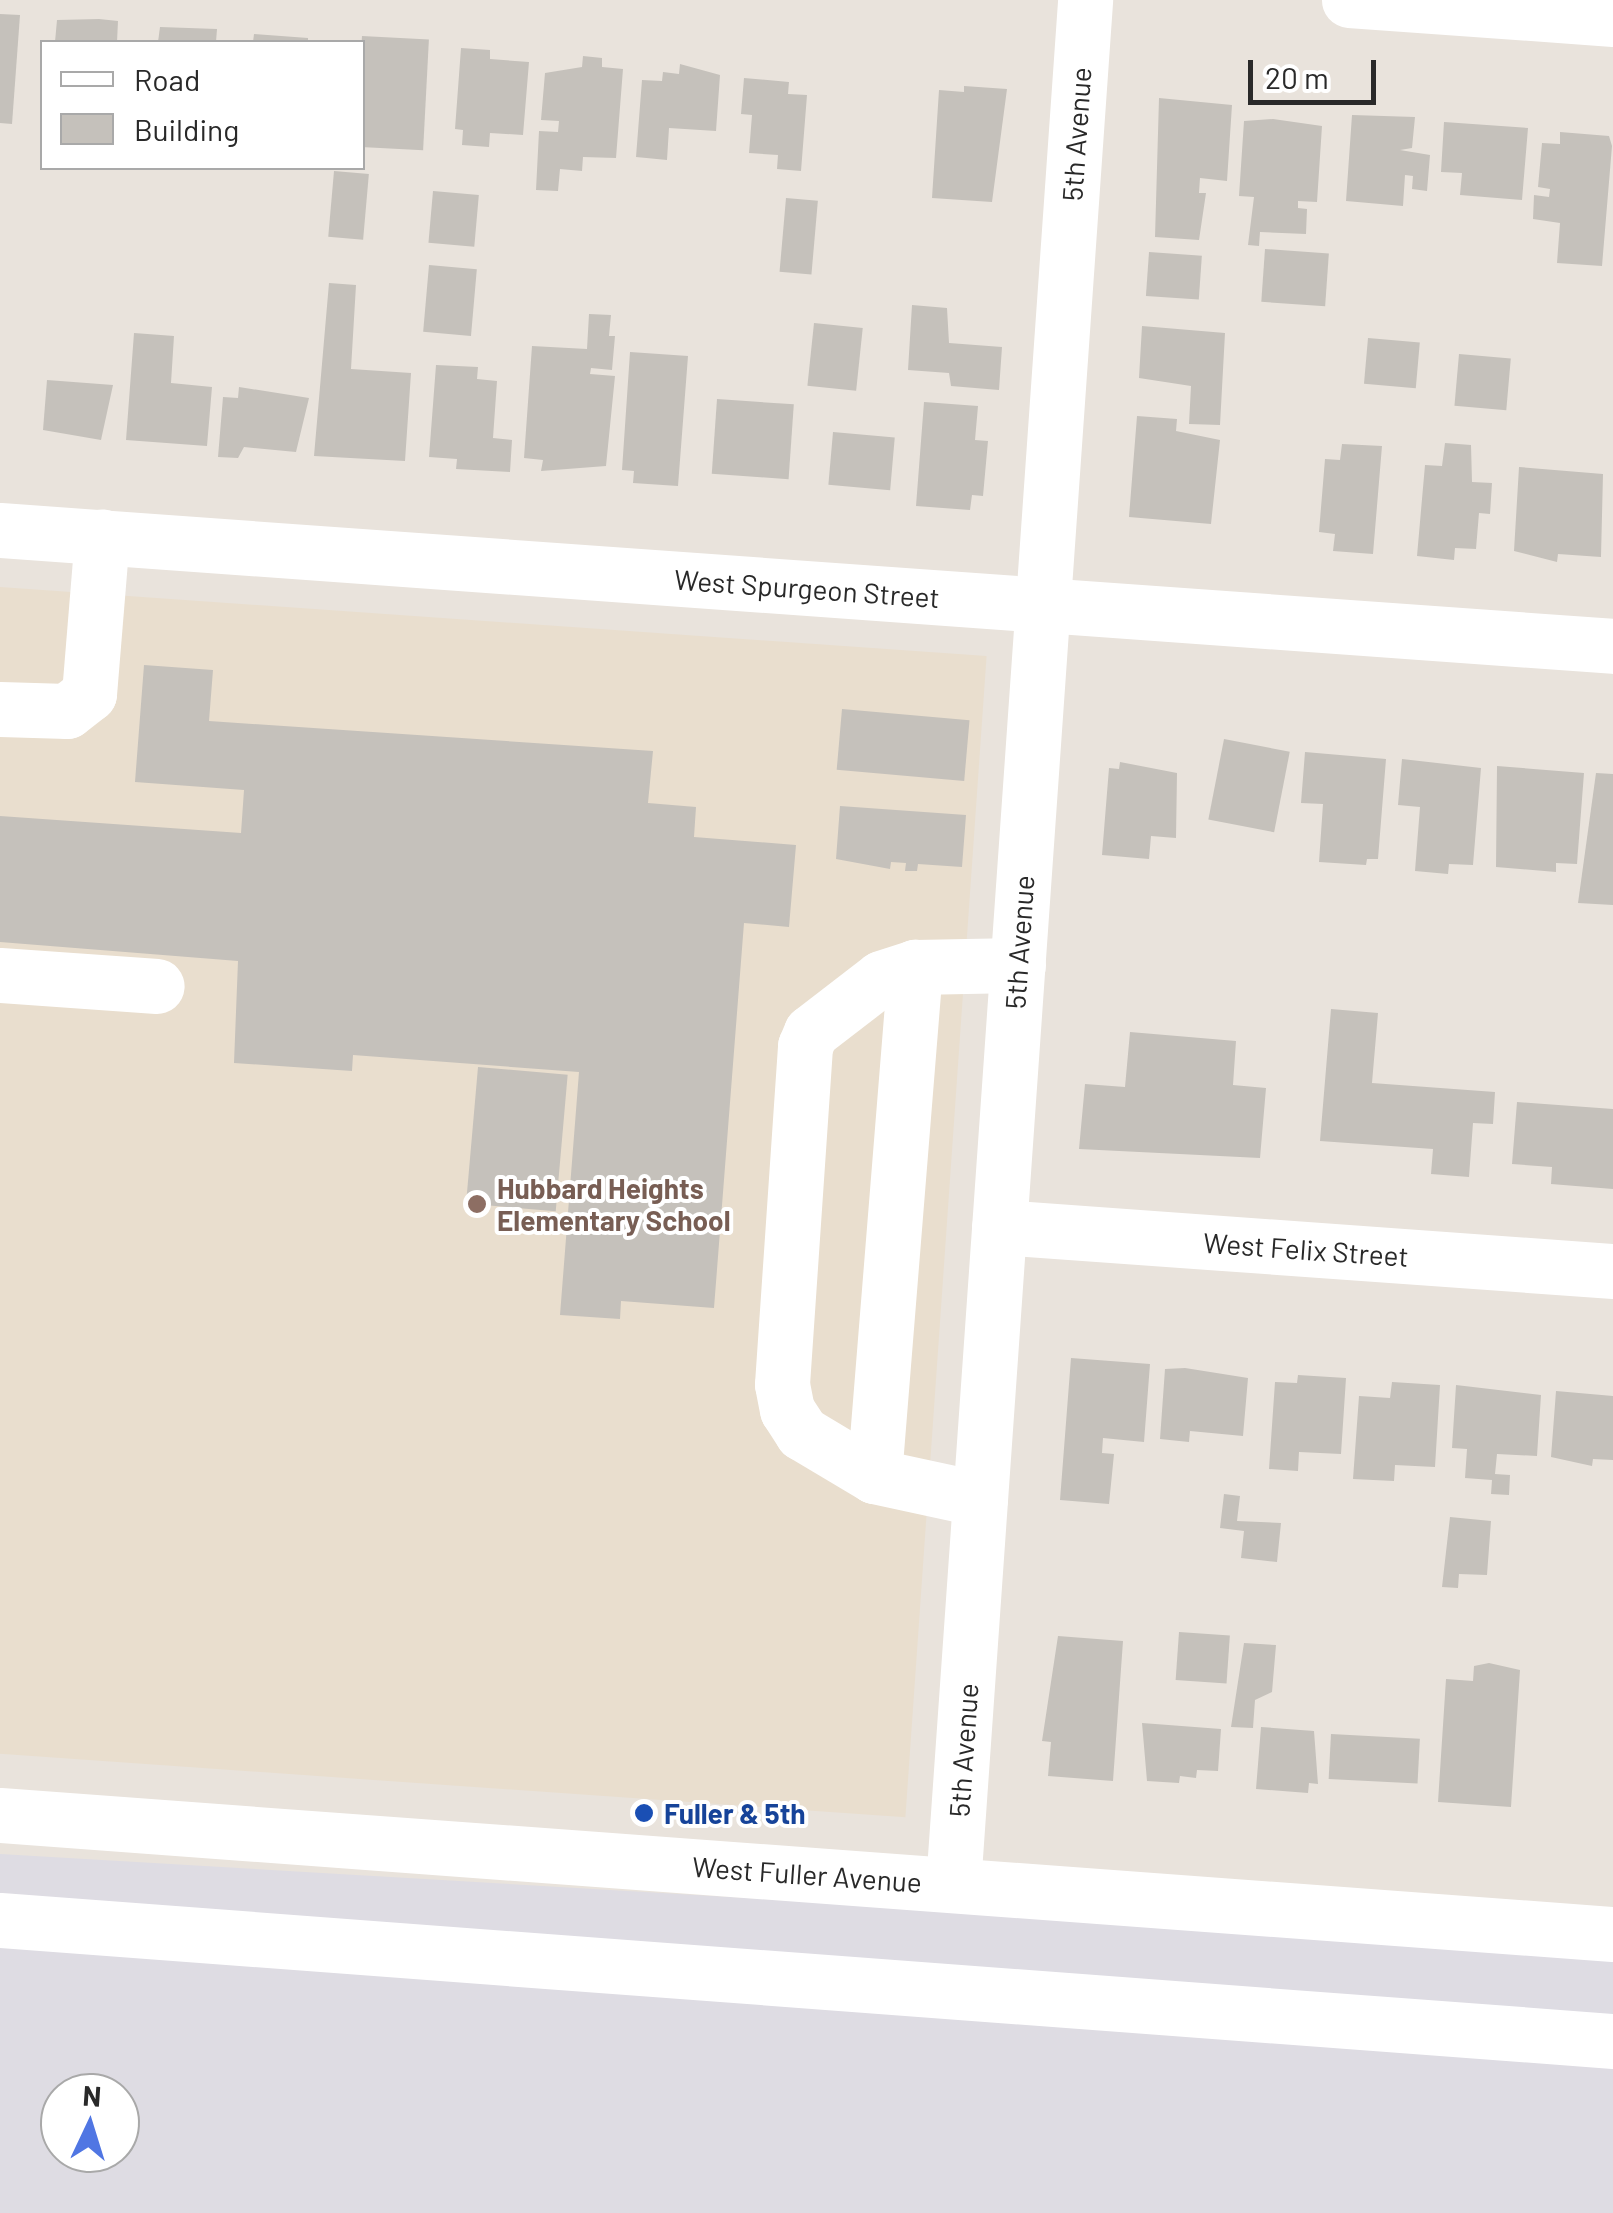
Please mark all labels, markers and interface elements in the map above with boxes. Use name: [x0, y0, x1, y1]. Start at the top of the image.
legend: [40, 40, 365, 170]
scale bar: [1253, 40, 1380, 102]
text: 20 m: [1265, 59, 1329, 95]
text: Road: [134, 61, 200, 97]
street label: 5th Avenue: [1055, 66, 1097, 202]
text: Building: [134, 111, 239, 147]
street label: West Spurgeon Street: [673, 562, 941, 614]
street label: 5th Avenue: [998, 874, 1040, 1010]
place label: Hubbard Heights Elementary School: [497, 1171, 730, 1237]
marker: Hubbard Heights Elementary School: [466, 1193, 488, 1215]
street label: West Felix Street: [1202, 1225, 1410, 1273]
street label: 5th Avenue: [942, 1682, 984, 1818]
place label: Fuller & 5th: [664, 1796, 806, 1830]
marker: Fuller & 5th: [633, 1802, 655, 1824]
street label: West Fuller Avenue: [691, 1849, 923, 1899]
north arrow: [40, 2073, 140, 2173]
text: N: [81, 2077, 102, 2113]

